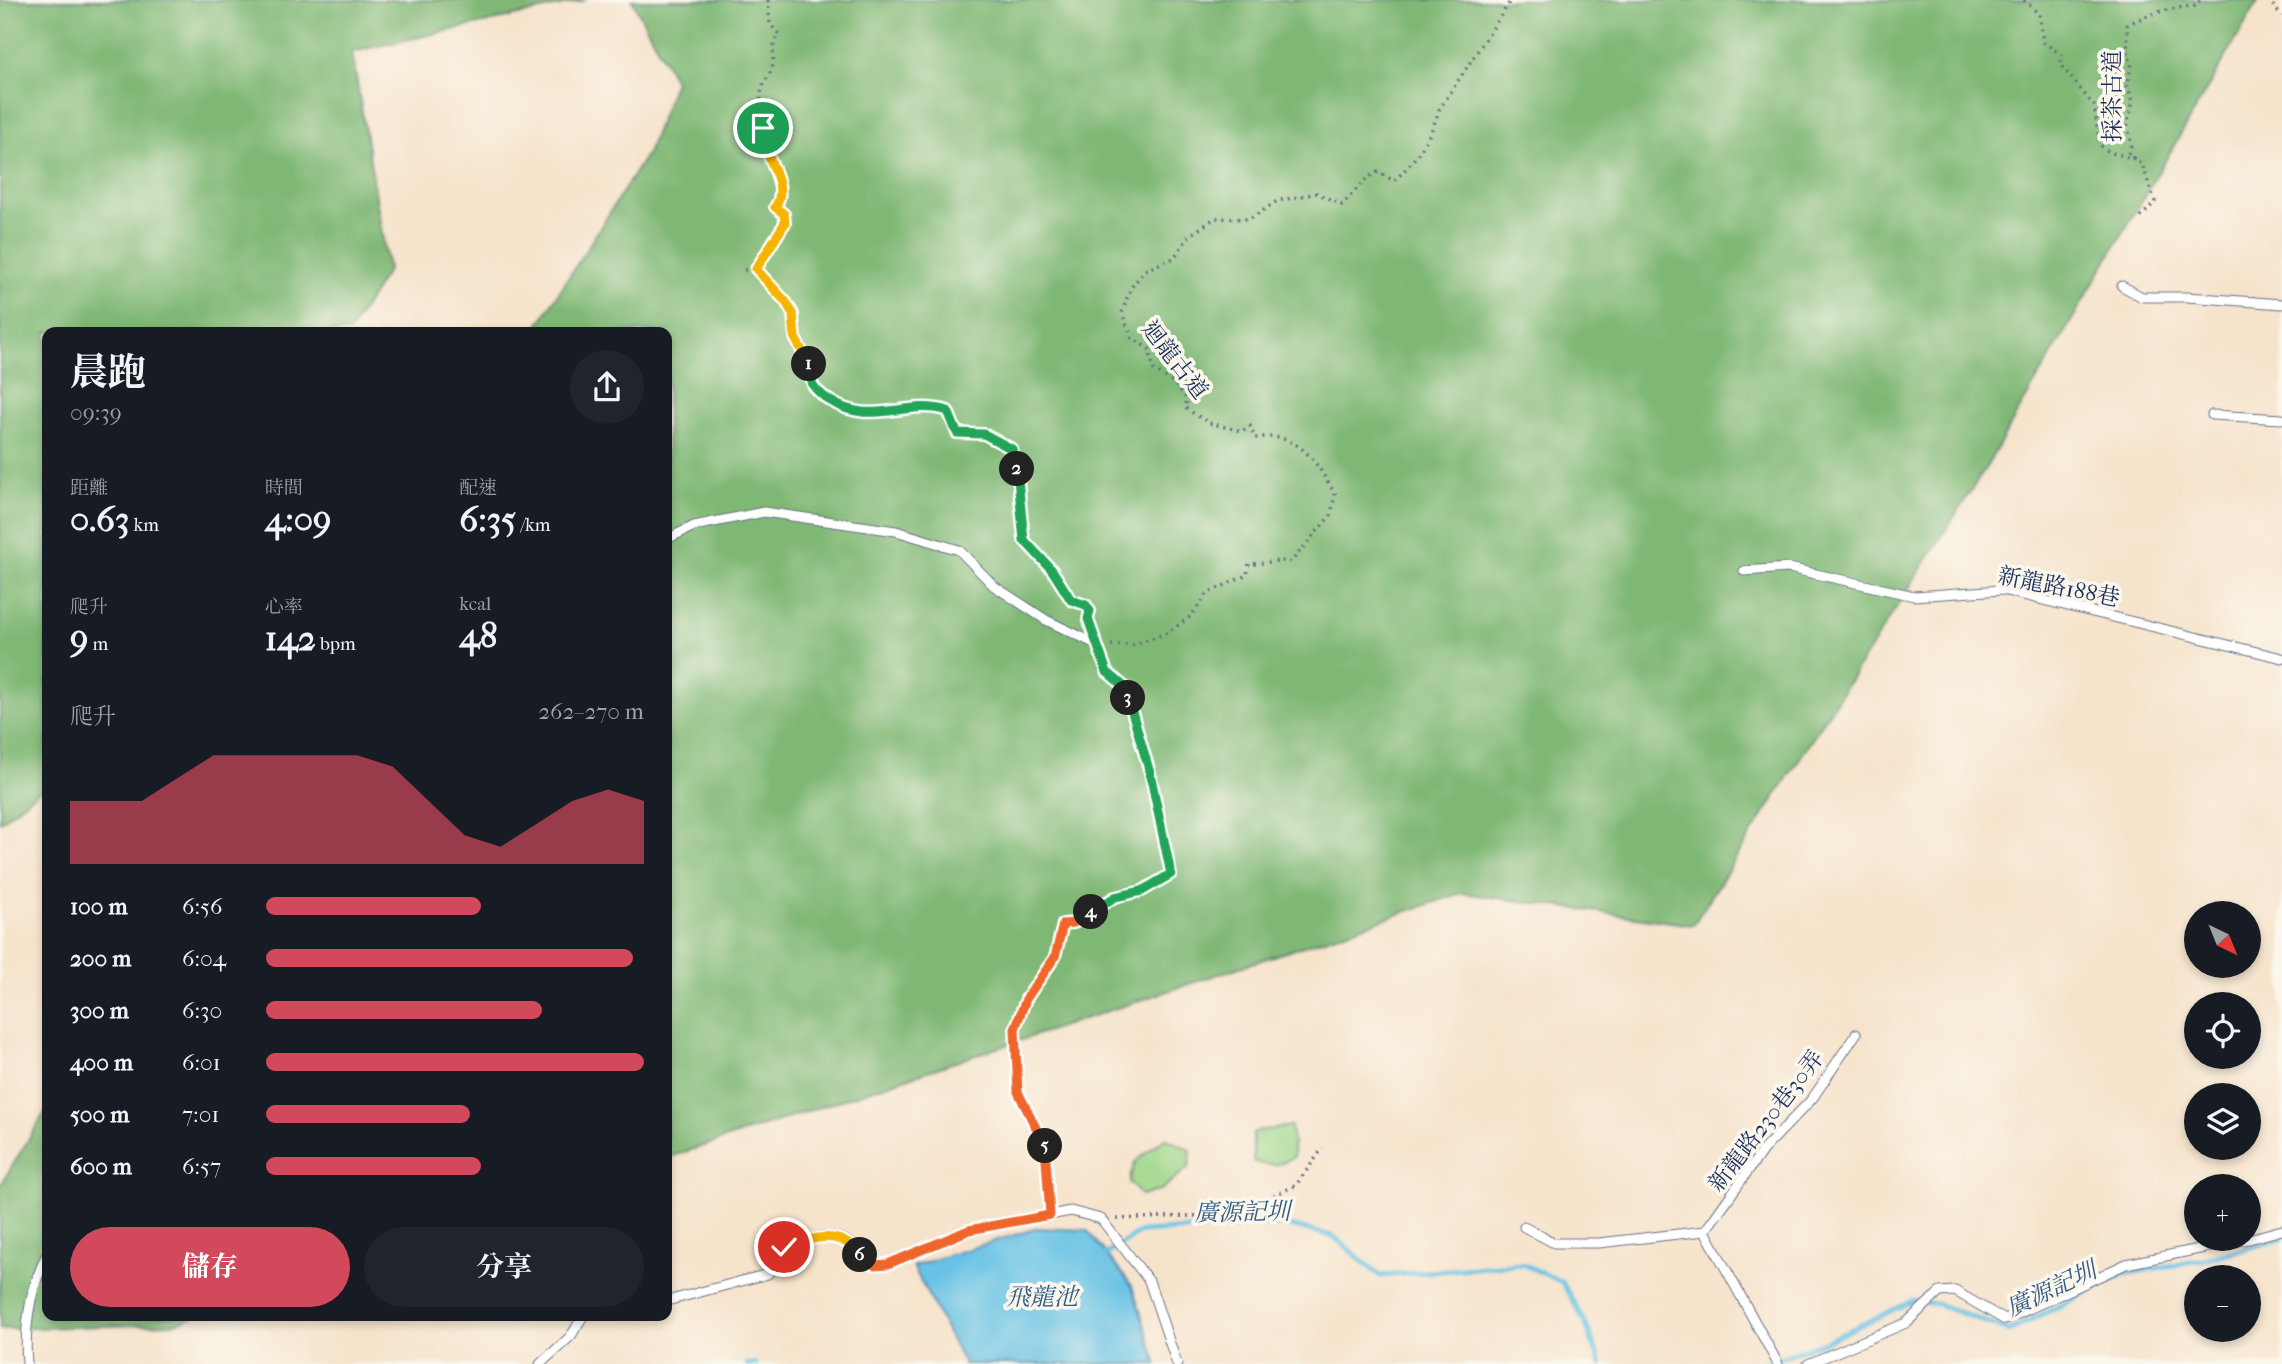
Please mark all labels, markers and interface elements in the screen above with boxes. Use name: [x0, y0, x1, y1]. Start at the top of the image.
street label: 採茶古道: [2099, 50, 2126, 142]
pin: [733, 98, 793, 158]
icon: arrive: [744, 109, 782, 147]
street label: 迴龍古道: [1136, 315, 1214, 405]
pin: 1: [792, 346, 826, 382]
text: 晨跑: [70, 350, 146, 395]
button: share: [570, 350, 644, 424]
text: 1: [805, 352, 812, 374]
text: 09:39: [70, 399, 122, 426]
pin: 2: [1000, 452, 1034, 486]
text: 2: [1012, 457, 1021, 479]
text: 距離: [70, 477, 108, 499]
text: 時間: [265, 477, 303, 499]
text: 配速: [459, 477, 497, 499]
text: 0.63: [70, 499, 129, 540]
text: 4:09: [265, 499, 331, 540]
text: 6:35: [459, 499, 516, 540]
text: km: [129, 514, 159, 536]
text: /km: [516, 514, 551, 536]
street label: 新龍路188巷: [1996, 562, 2122, 612]
text: kcal: [459, 593, 491, 615]
text: 爬升: [70, 596, 108, 618]
text: 心率: [265, 596, 303, 618]
text: 48: [459, 615, 498, 656]
text: 9: [70, 618, 88, 659]
text: 142: [265, 618, 316, 659]
text: m: [88, 633, 108, 655]
text: bpm: [316, 633, 356, 655]
pin: 3: [1110, 680, 1146, 716]
text: 3: [1124, 686, 1131, 708]
text: 262–270 m: [538, 698, 644, 725]
text: 爬升: [70, 703, 116, 730]
text: 100 m: [70, 893, 128, 920]
text: 6:56: [182, 893, 222, 920]
pin: 4: [1074, 894, 1108, 930]
text: 4: [1085, 900, 1096, 922]
north arrow: [2184, 901, 2261, 978]
map controls: [2184, 901, 2261, 1342]
text: 200 m: [70, 945, 131, 972]
text: 6:04: [182, 945, 226, 972]
button: locate: [2184, 992, 2261, 1069]
text: 300 m: [70, 997, 129, 1024]
text: 6:30: [182, 997, 222, 1024]
street label: 新龍路230巷30弄: [1703, 1045, 1829, 1197]
text: 400 m: [70, 1049, 133, 1076]
text: 6:01: [182, 1049, 221, 1076]
button: layers: [2184, 1083, 2261, 1160]
text: 500 m: [70, 1101, 129, 1128]
text: 7:01: [182, 1101, 219, 1128]
pin: 5: [1028, 1128, 1062, 1164]
text: 5: [1040, 1134, 1049, 1156]
text: 600 m: [70, 1153, 132, 1180]
text: 6:57: [182, 1153, 221, 1180]
button: +: [2184, 1174, 2261, 1251]
water label: 廣源記圳: [1194, 1197, 1294, 1227]
pin: [754, 1217, 814, 1277]
button: 儲存: [70, 1227, 350, 1307]
button: 分享: [364, 1227, 644, 1307]
icon: check: [765, 1228, 803, 1266]
pin: 6: [842, 1238, 878, 1272]
text: 6: [854, 1243, 865, 1265]
water label: 廣源記圳: [2002, 1254, 2104, 1322]
button: −: [2184, 1265, 2261, 1342]
water label: 飛龍池: [1006, 1283, 1081, 1311]

